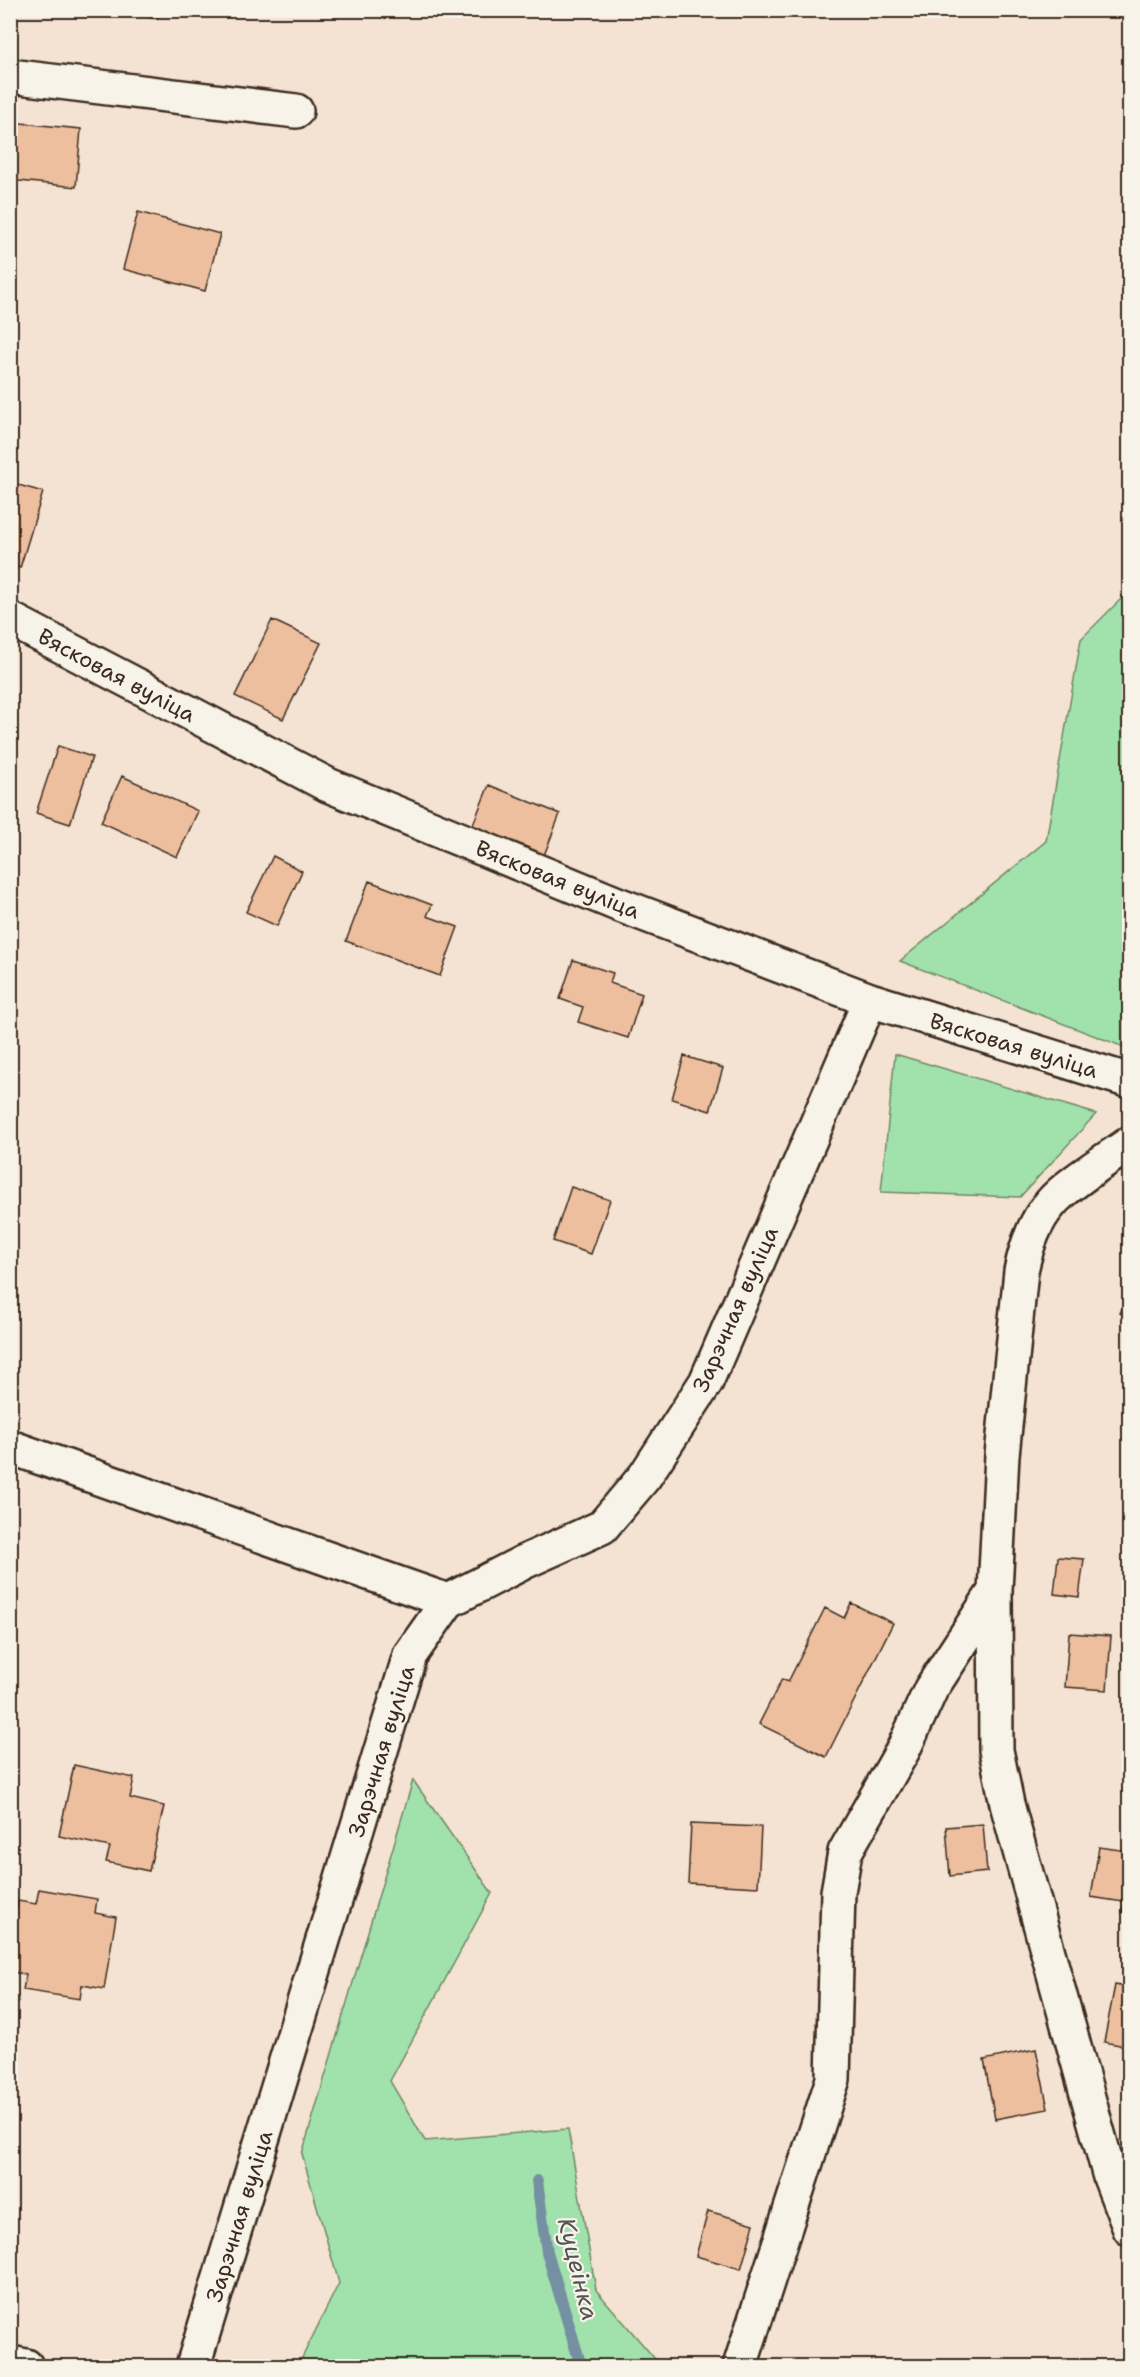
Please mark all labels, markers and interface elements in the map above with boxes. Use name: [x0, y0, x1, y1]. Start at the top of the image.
street label: Вясковая вуліца: [33, 622, 201, 729]
street label: Вясковая вуліца: [471, 833, 644, 926]
street label: Вясковая вуліца: [926, 1006, 1102, 1085]
street label: Зарэчная вуліца: [686, 1222, 785, 1397]
street label: Зарэчная вуліца: [342, 1661, 421, 1841]
street label: Зарэчная вуліца: [200, 2126, 279, 2306]
water label: Куцеінка: [550, 2214, 606, 2324]

